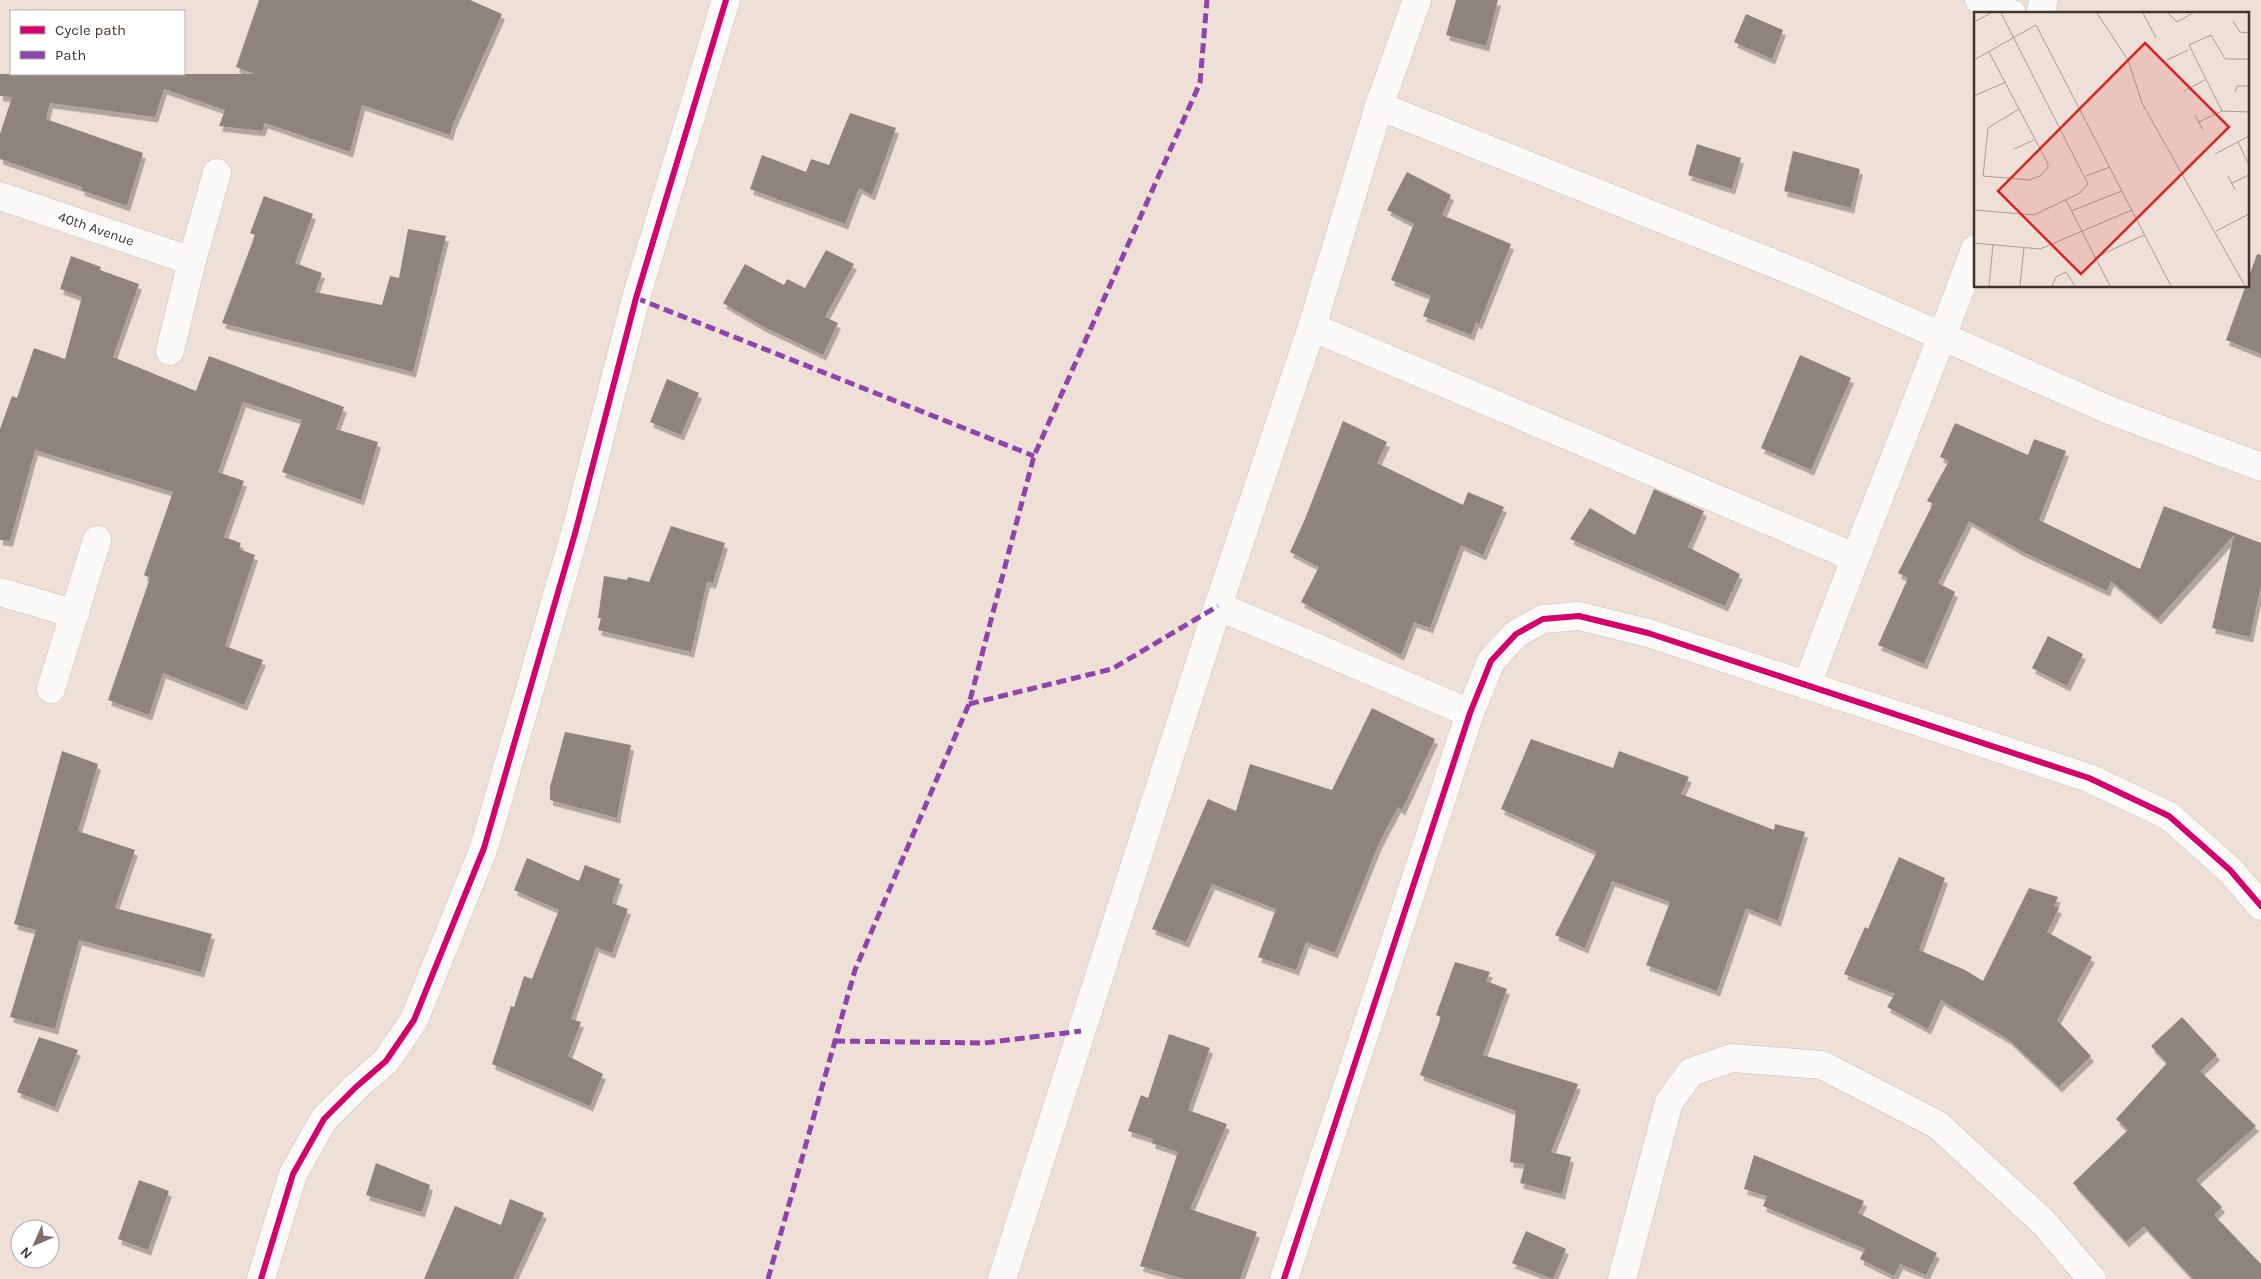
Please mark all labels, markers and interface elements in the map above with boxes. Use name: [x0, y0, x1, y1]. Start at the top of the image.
legend: [10, 10, 185, 75]
inset map: [1974, 12, 2248, 288]
text: Cycle path: [55, 21, 126, 39]
text: Path: [55, 46, 86, 64]
street label: 40th Avenue: [56, 208, 136, 250]
north arrow: [10, 1219, 60, 1269]
text: N: [17, 1243, 36, 1262]

